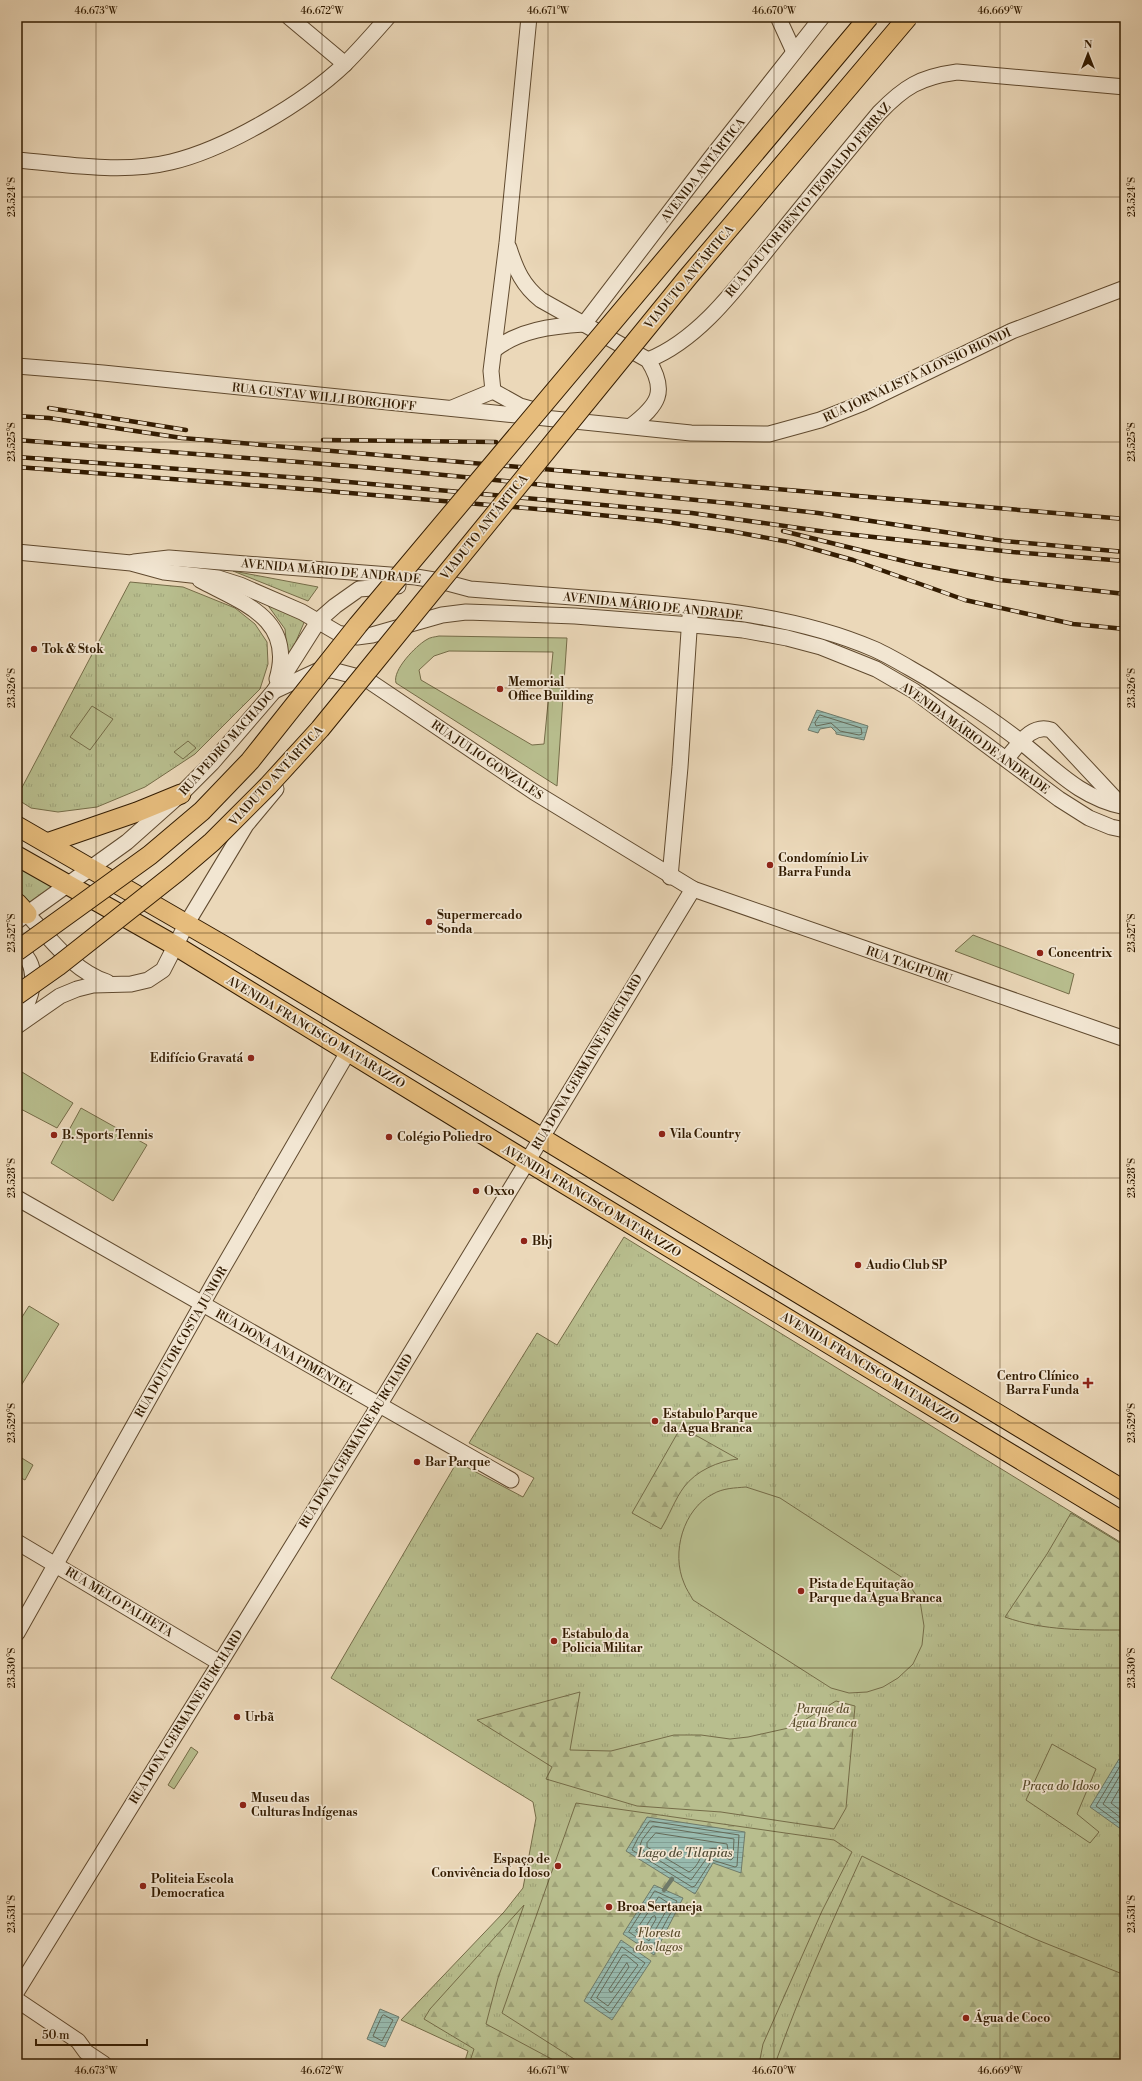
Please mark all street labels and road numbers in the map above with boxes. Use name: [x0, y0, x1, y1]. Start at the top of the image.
street label: RUA DOUTOR BENTO TEOBALDO FERRAZ: [722, 100, 894, 301]
street label: AVENIDA ANTÁRTICA: [656, 113, 749, 226]
street label: VIADUTO ANTÁRTICA: [639, 220, 738, 333]
street label: RUA JORNALISTA ALOYSIO BIONDI: [821, 325, 1014, 426]
street label: RUA GUSTAV WILLI BORGHOFF: [231, 380, 417, 415]
street label: VIADUTO ANTÁRTICA: [435, 470, 532, 584]
street label: AVENIDA MÁRIO DE ANDRADE: [239, 554, 422, 587]
street label: AVENIDA MÁRIO DE ANDRADE: [561, 588, 744, 623]
street label: AVENIDA MÁRIO DE ANDRADE: [896, 677, 1053, 798]
street label: RUA PEDRO MACHADO: [176, 688, 278, 799]
street label: RUA JULIO GONZALES: [428, 717, 546, 804]
street label: VIADUTO ANTÁRTICA: [224, 721, 327, 830]
street label: RUA TAGIPURU: [864, 944, 954, 987]
street label: RUA DONA GERMAINE BURCHARD: [529, 972, 646, 1153]
street label: AVENIDA FRANCISCO MATARAZZO: [223, 973, 408, 1092]
street label: AVENIDA FRANCISCO MATARAZZO: [499, 1142, 684, 1261]
street label: RUA DOUTOR COSTA JUNIOR: [132, 1263, 231, 1420]
street label: RUA DONA ANA PIMENTEL: [212, 1306, 357, 1399]
street label: AVENIDA FRANCISCO MATARAZZO: [777, 1309, 962, 1428]
street label: RUA DONA GERMAINE BURCHARD: [296, 1351, 416, 1531]
street label: RUA MELO PALHETA: [62, 1564, 176, 1641]
street label: RUA DONA GERMAINE BURCHARD: [126, 1627, 246, 1807]

